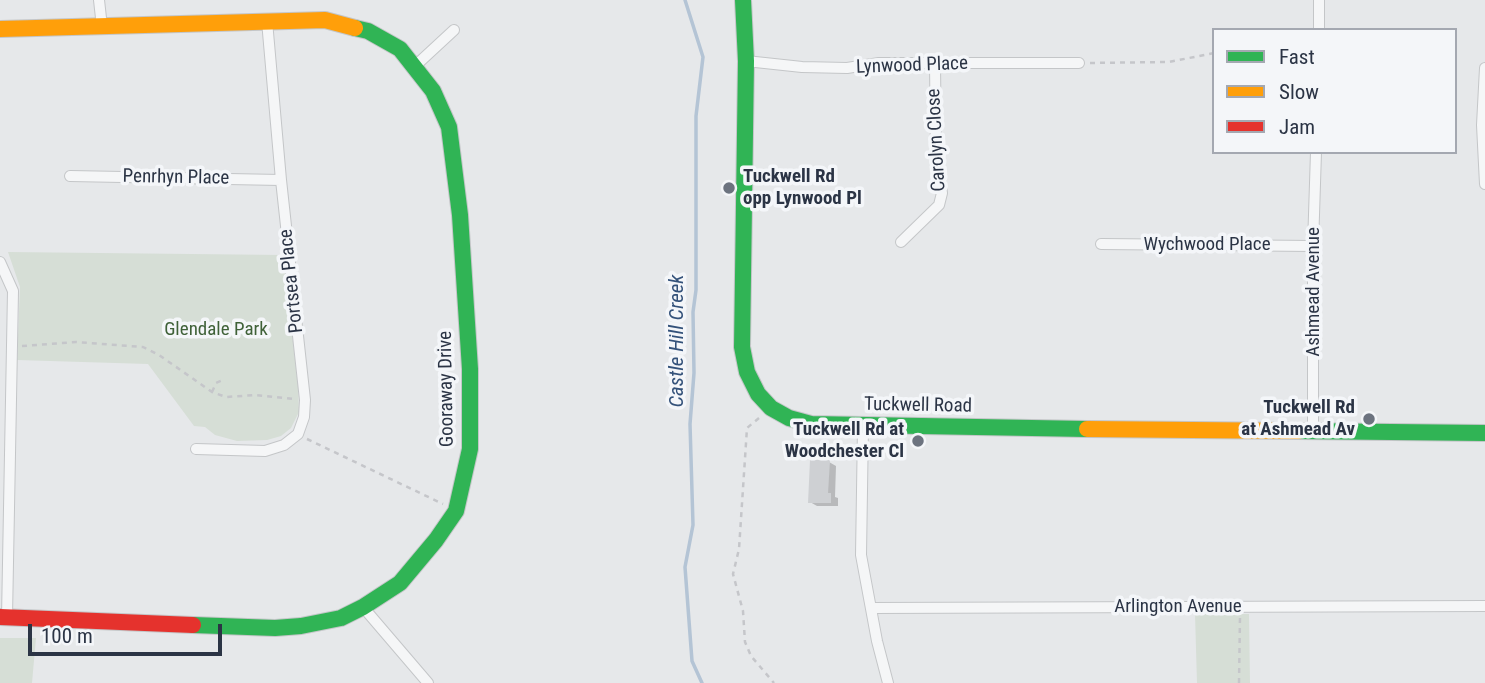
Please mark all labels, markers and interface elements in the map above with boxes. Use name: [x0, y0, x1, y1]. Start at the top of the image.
legend: [1212, 28, 1457, 154]
text: Fast: [1279, 45, 1315, 69]
street label: Lynwood Place: [856, 53, 968, 79]
text: Slow: [1279, 80, 1319, 104]
street label: Carolyn Close: [923, 88, 951, 192]
text: Jam: [1279, 115, 1315, 139]
street label: Penrhyn Place: [122, 166, 230, 190]
place label: Tuckwell Rd opp Lynwood Pl: [743, 166, 862, 210]
marker: Tuckwell Rd opp Lynwood Pl: [721, 180, 737, 196]
street label: Ashmead Avenue: [1303, 227, 1325, 357]
street label: Portsea Place: [275, 228, 309, 334]
street label: Wychwood Place: [1143, 234, 1271, 256]
water label: Castle Hill Creek: [665, 275, 691, 407]
park label: Glendale Park: [164, 319, 268, 341]
street label: Gooraway Drive: [435, 331, 459, 447]
street label: Tuckwell Road: [864, 394, 972, 418]
place label: Tuckwell Rd at Ashmead Av: [1241, 397, 1355, 441]
marker: Tuckwell Rd at Ashmead Av: [1361, 411, 1377, 427]
place label: Tuckwell Rd at Woodchester Cl: [785, 419, 904, 463]
marker: Tuckwell Rd at Woodchester Cl: [910, 433, 926, 449]
street label: Arlington Avenue: [1114, 596, 1242, 618]
scale bar: [32, 610, 226, 654]
text: 100 m: [41, 624, 93, 648]

